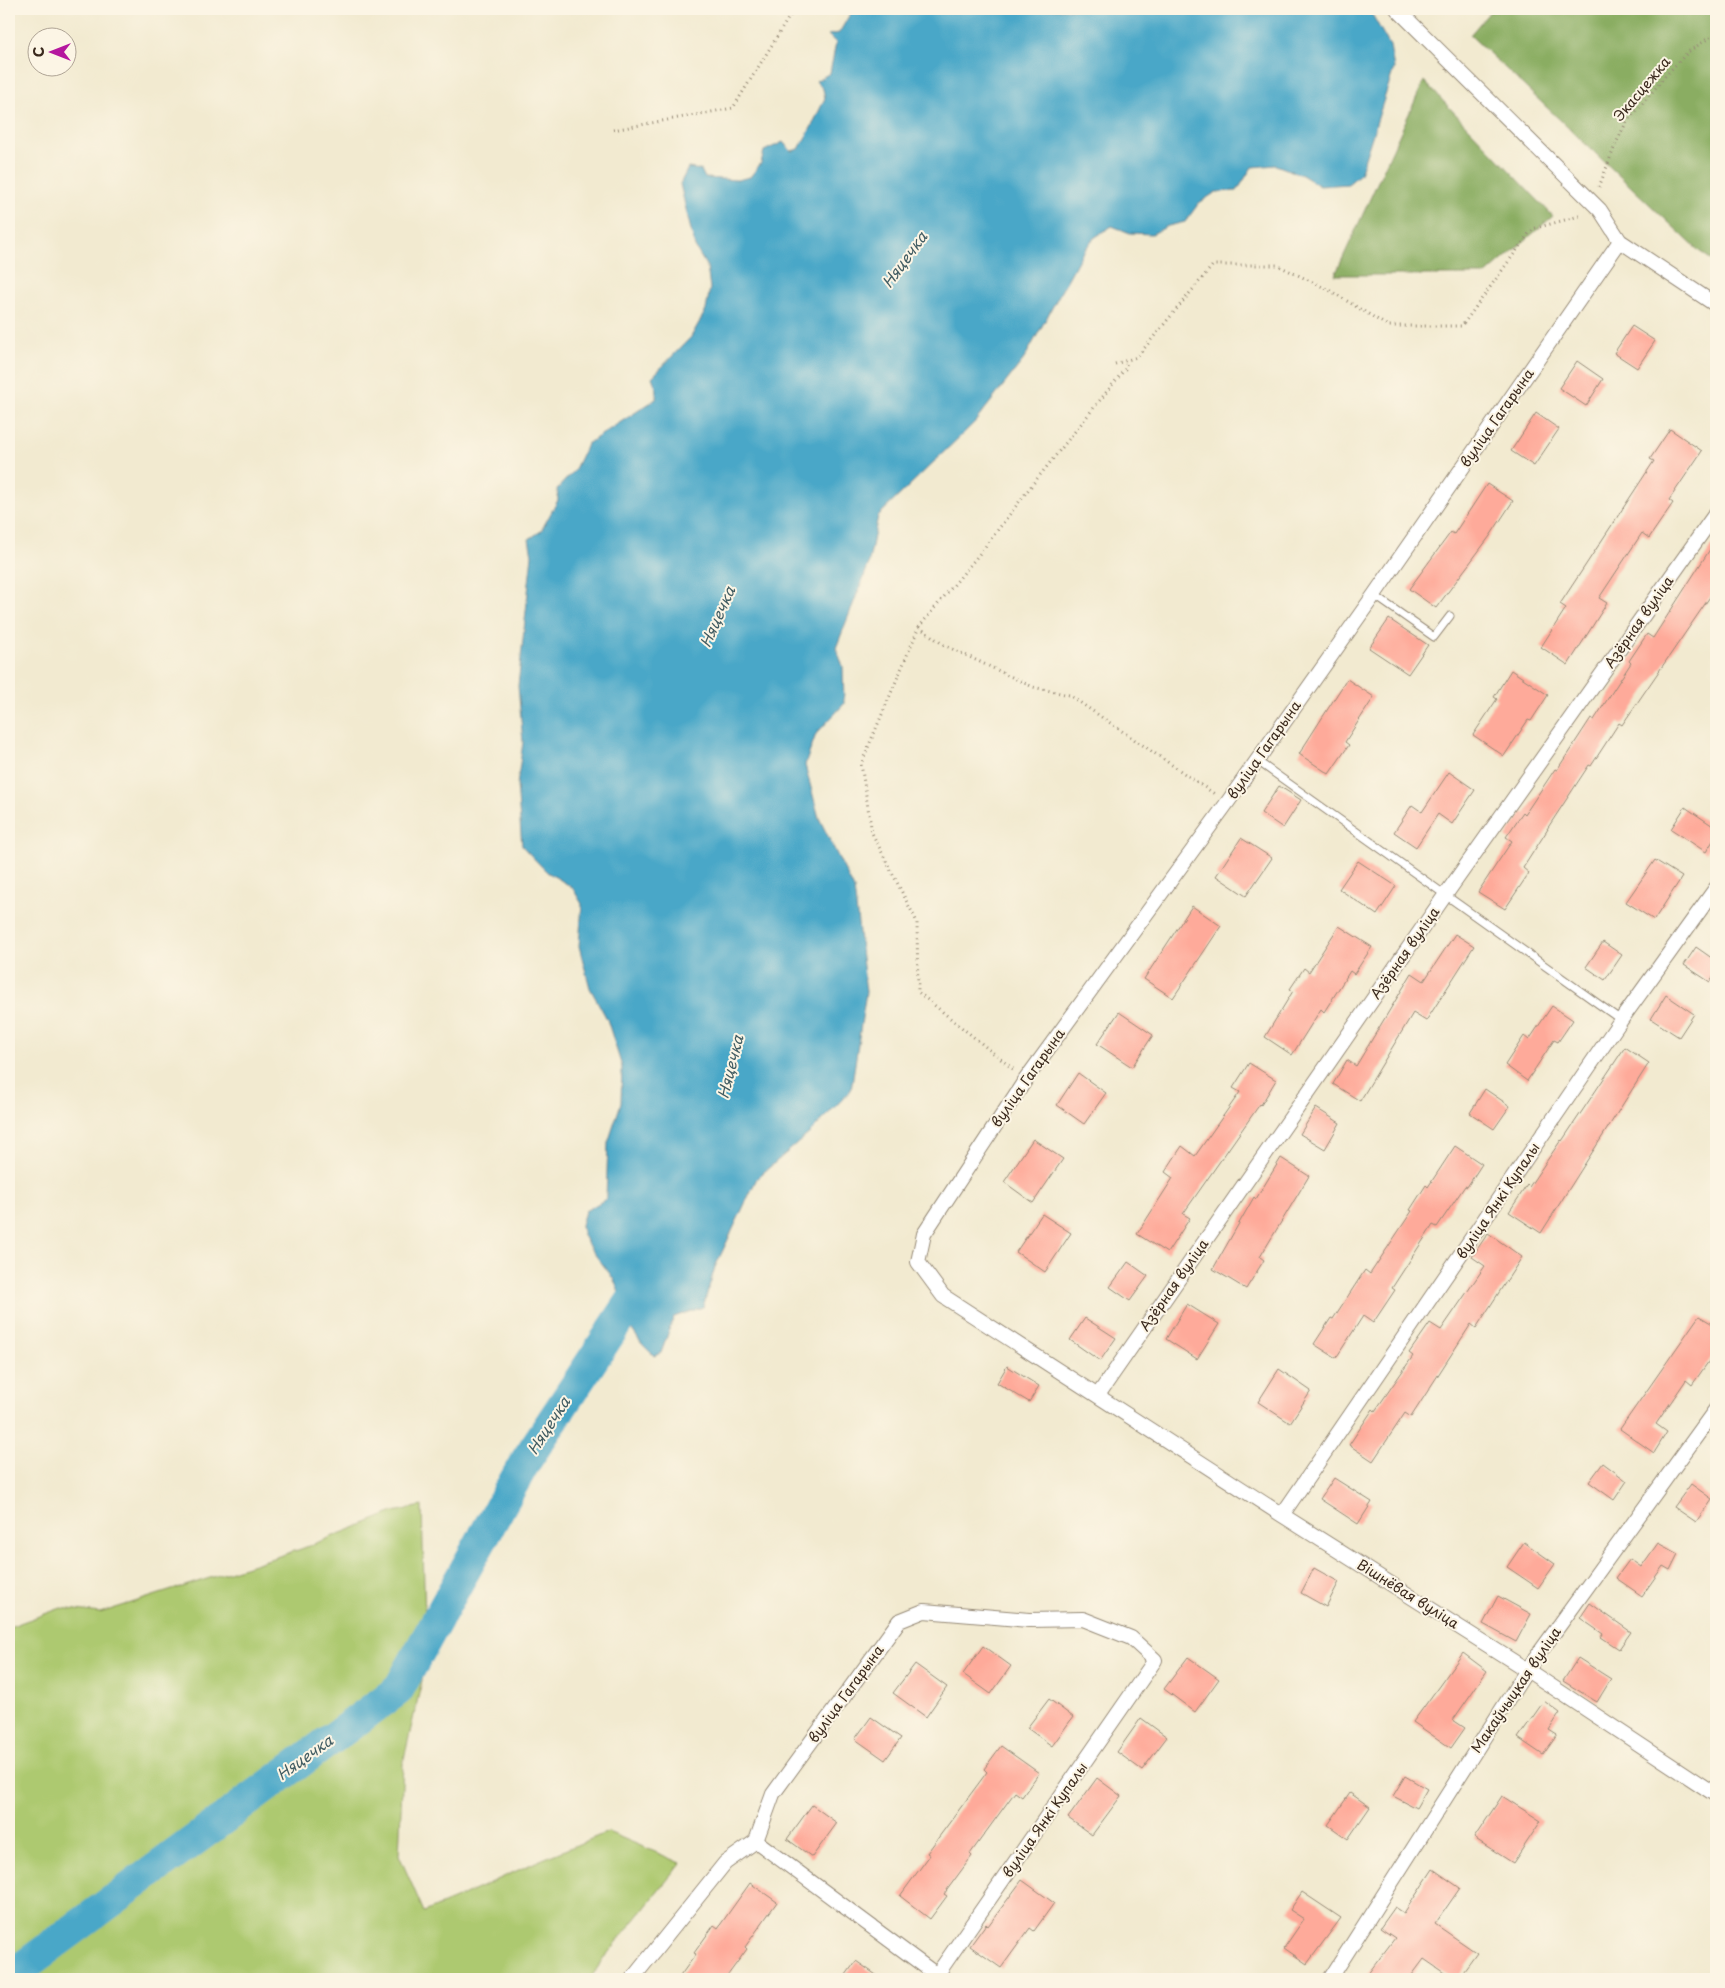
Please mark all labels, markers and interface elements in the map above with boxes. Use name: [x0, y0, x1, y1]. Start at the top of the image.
north arrow: [28, 28, 78, 78]
text: С: [28, 47, 49, 57]
street label: Экасцежка: [1608, 52, 1675, 126]
water label: Няцечка: [876, 226, 932, 292]
street label: вуліца Гагарына: [1455, 364, 1539, 471]
street label: Азёрная вуліца: [1599, 571, 1679, 672]
water label: Няцечка: [693, 582, 740, 651]
street label: вуліца Гагарына: [1222, 696, 1306, 803]
street label: Азёрная вуліца: [1365, 902, 1445, 1003]
street label: вуліца Гагарына: [986, 1024, 1070, 1131]
water label: Няцечка: [711, 1032, 749, 1101]
street label: вуліца Янкі Купалы: [1451, 1138, 1544, 1263]
street label: Азёрная вуліца: [1134, 1234, 1214, 1335]
water label: Няцечка: [521, 1391, 575, 1459]
street label: Вішнёвая вуліца: [1353, 1554, 1464, 1634]
street label: Макаўчыцкая вуліца: [1466, 1622, 1566, 1757]
street label: вуліца Гагарына: [803, 1640, 888, 1747]
water label: Няцечка: [271, 1728, 337, 1785]
street label: вуліца Янкі Купалы: [997, 1758, 1092, 1882]

